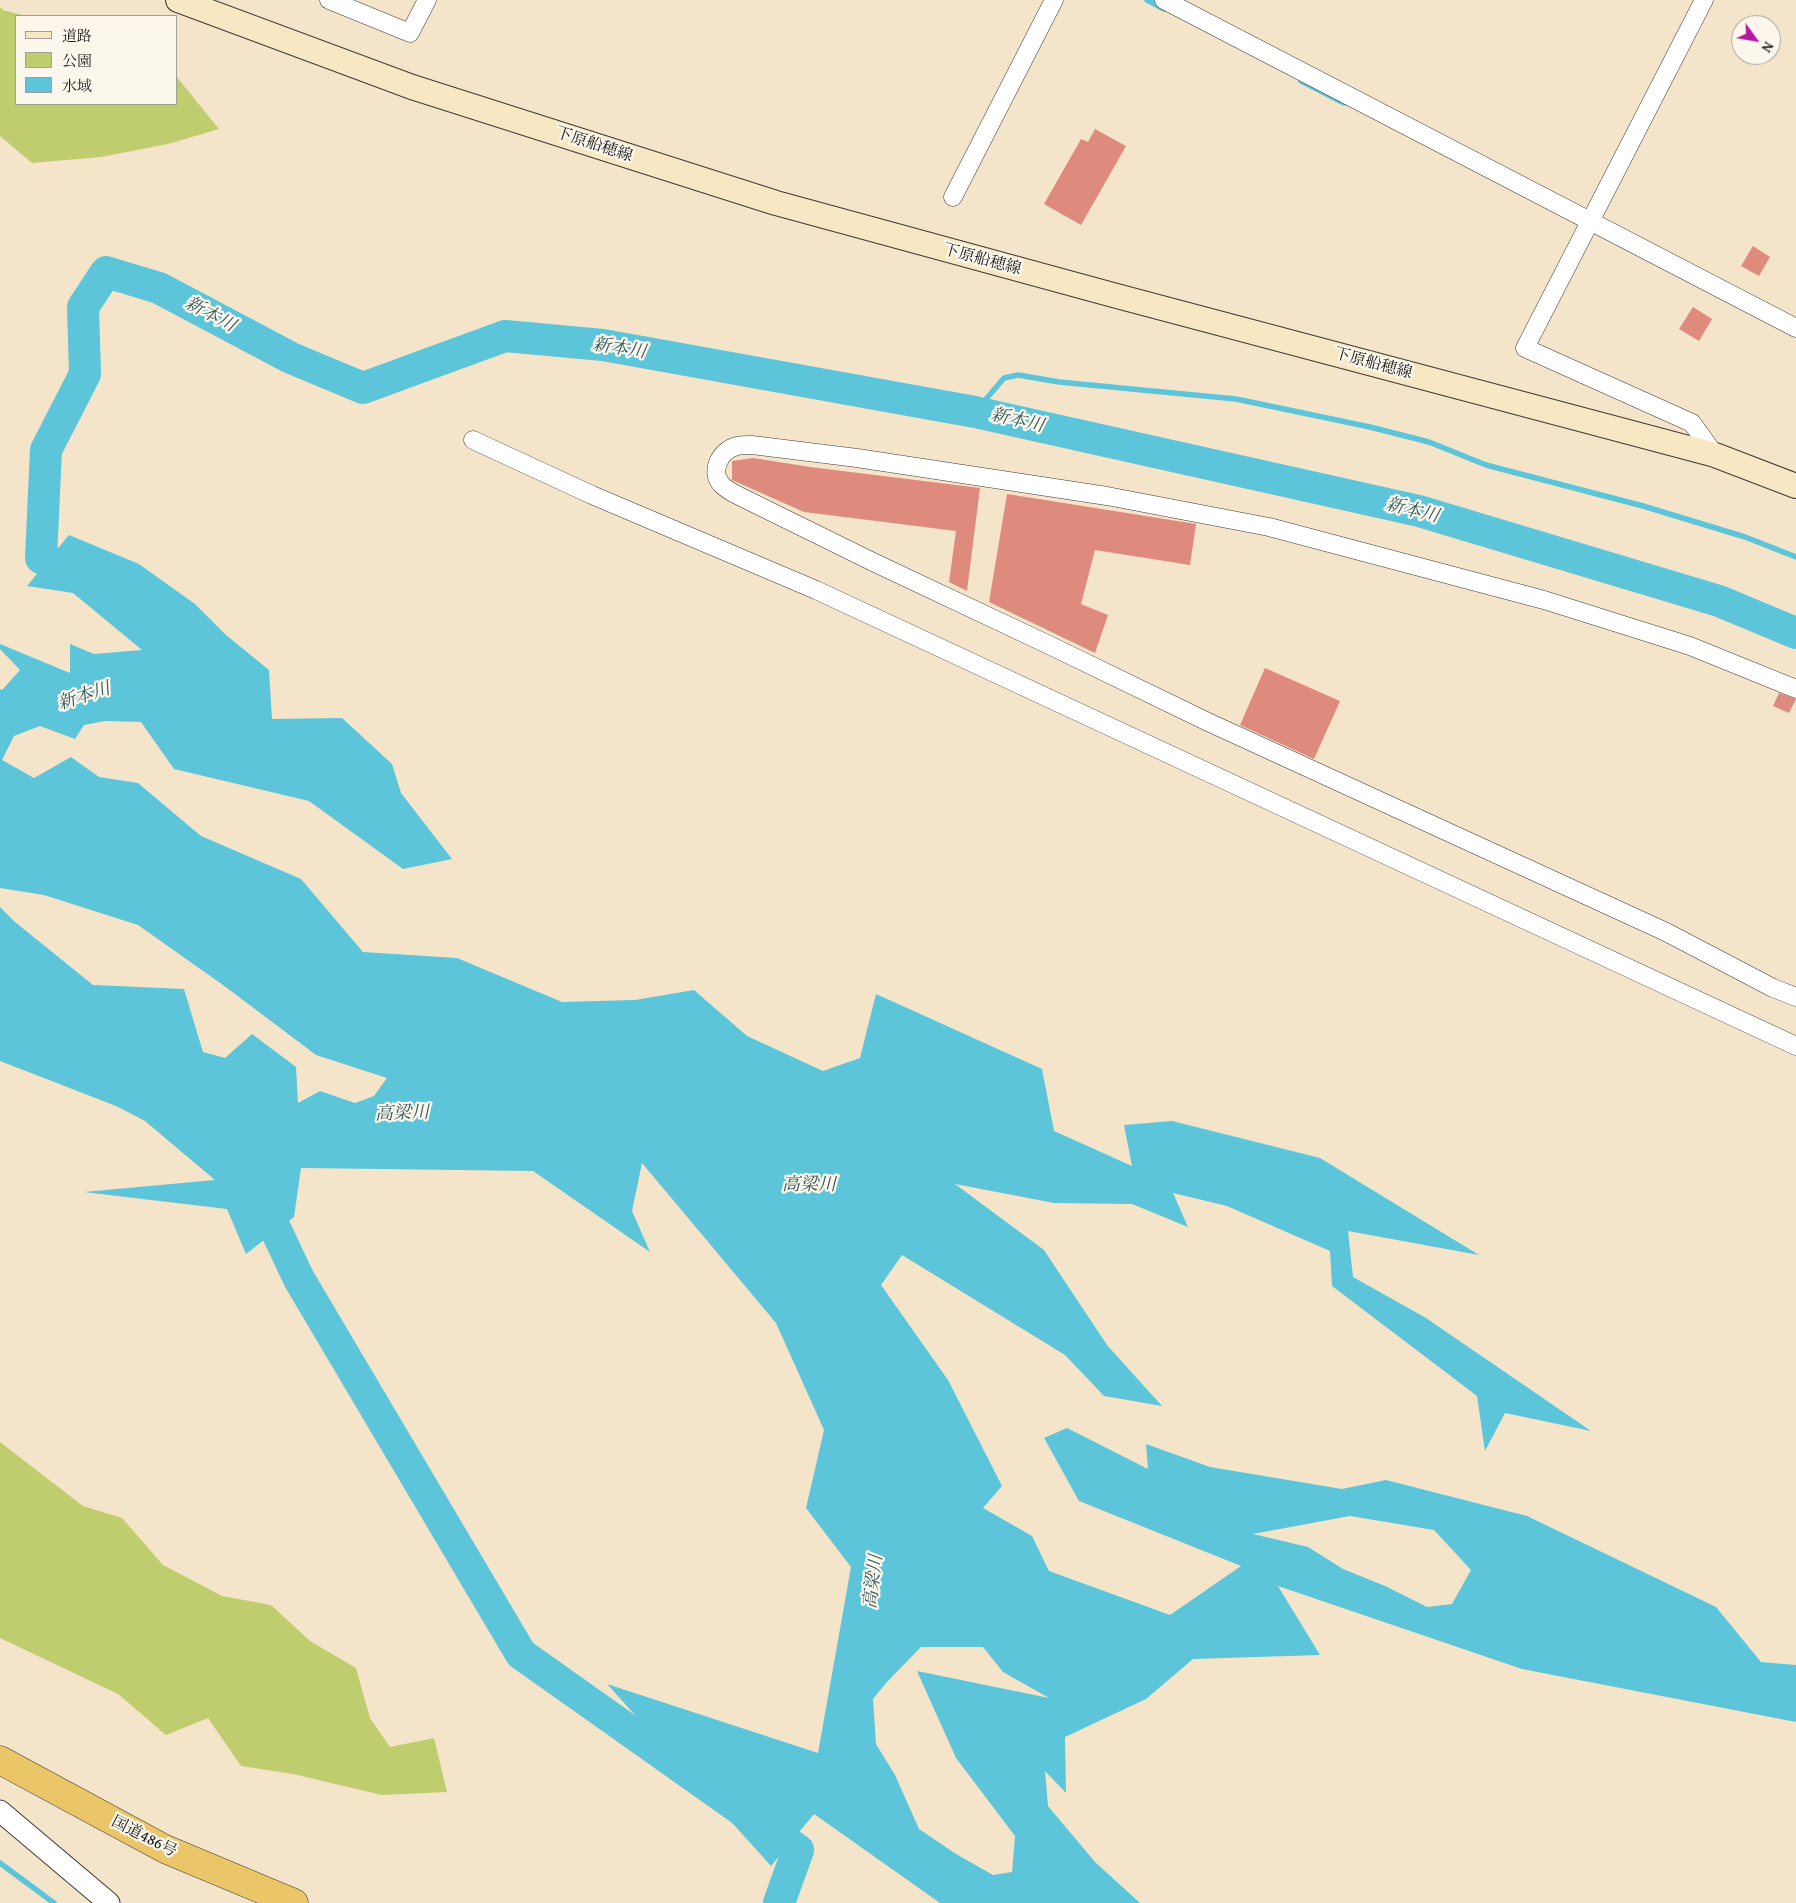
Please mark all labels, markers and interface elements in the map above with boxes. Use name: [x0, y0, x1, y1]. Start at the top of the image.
legend: [15, 15, 178, 105]
north arrow: [1731, 15, 1781, 65]
text: 道路: [62, 25, 92, 46]
text: N: [1757, 38, 1779, 57]
text: 公園: [62, 50, 92, 71]
text: 水域: [62, 75, 92, 96]
street label: 下原船穂線: [553, 124, 635, 166]
street label: 下原船穂線: [941, 240, 1023, 280]
water label: 新本川: [181, 293, 239, 337]
water label: 新本川: [591, 334, 647, 364]
street label: 下原船穂線: [1332, 344, 1414, 384]
water label: 新本川: [988, 404, 1046, 438]
water label: 新本川: [1383, 494, 1441, 528]
water label: 新本川: [55, 678, 113, 716]
water label: 高梁川: [375, 1102, 429, 1126]
water label: 高梁川: [782, 1174, 836, 1196]
water label: 高梁川: [860, 1554, 888, 1610]
street label: 国道486号: [108, 1812, 180, 1862]

